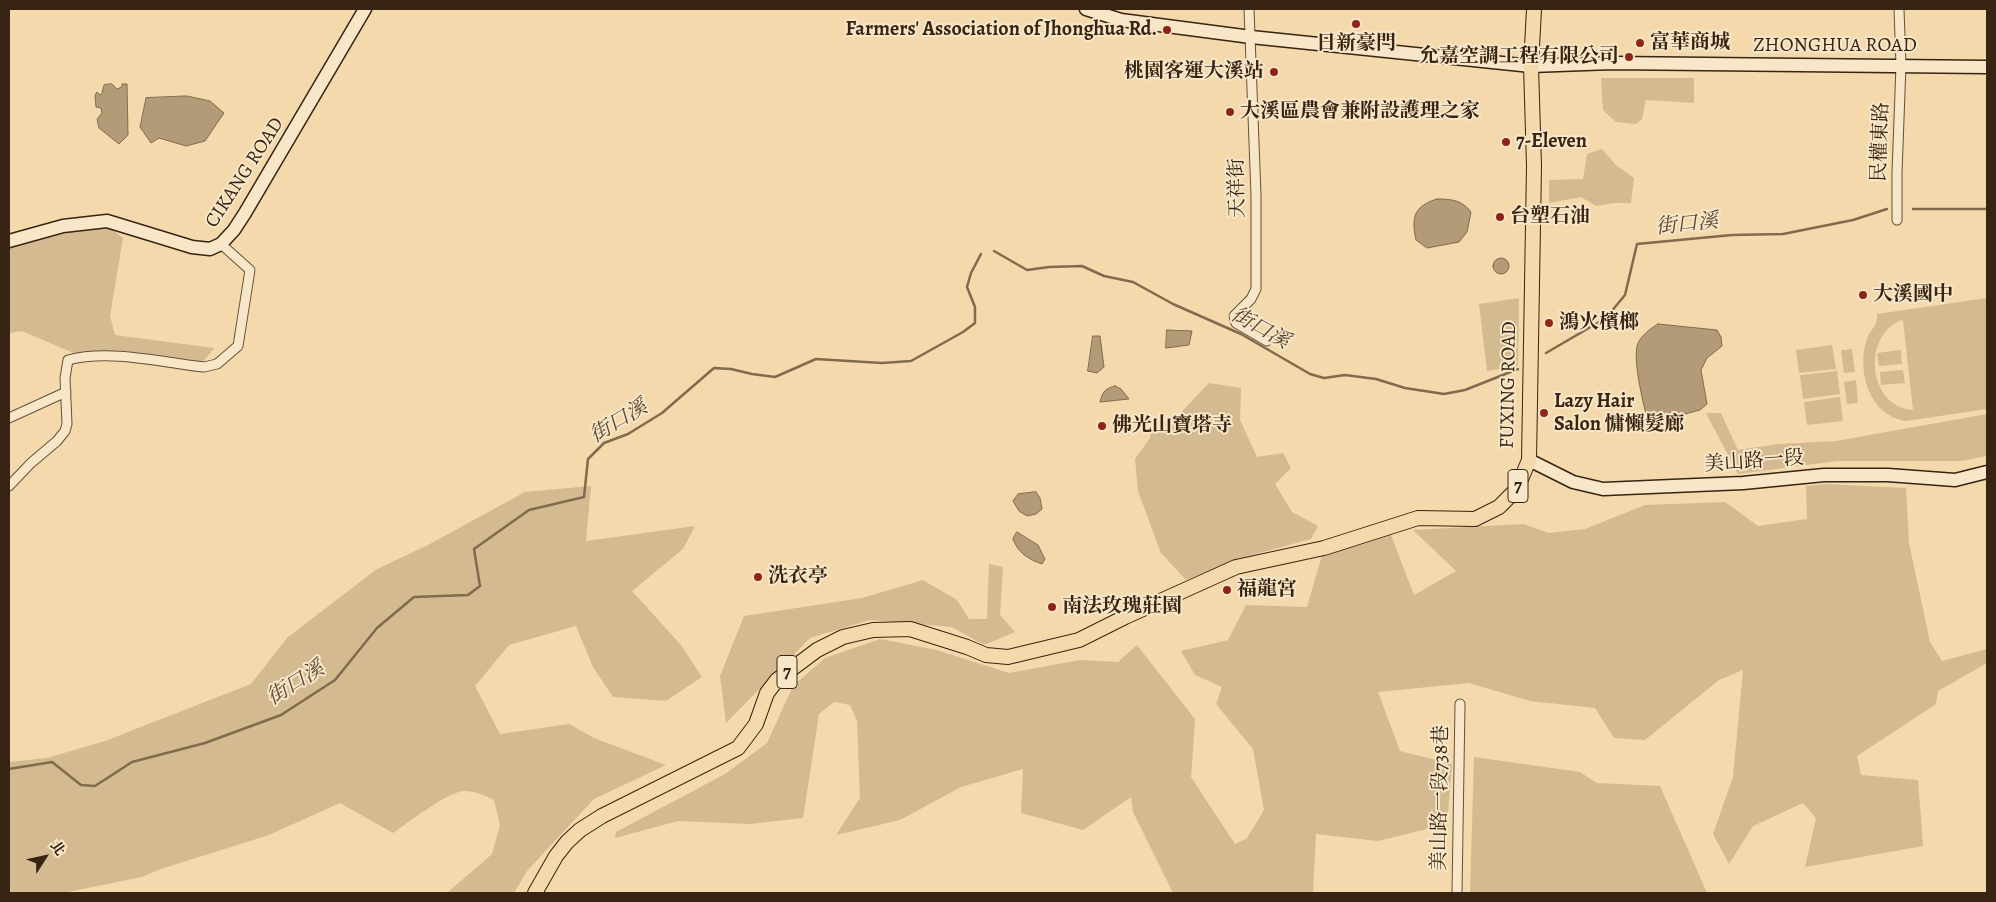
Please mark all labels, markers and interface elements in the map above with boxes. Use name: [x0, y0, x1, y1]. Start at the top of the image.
place label: Farmers' Association of Jhonghua Rd.: [846, 18, 1157, 42]
marker: 日新豪門: [1350, 18, 1362, 30]
marker: Farmers' Association of Jhonghua Rd.: [1161, 24, 1173, 36]
place label: 富華商城: [1650, 31, 1730, 55]
place label: 日新豪門: [1316, 32, 1396, 56]
street label: ZHONGHUA ROAD: [1753, 34, 1917, 58]
marker: 富華商城: [1634, 37, 1646, 49]
place label: 允嘉空調工程有限公司: [1419, 45, 1619, 69]
marker: 允嘉空調工程有限公司: [1623, 51, 1635, 63]
place label: 桃園客運大溪站: [1124, 60, 1264, 84]
marker: 桃園客運大溪站: [1268, 66, 1280, 78]
place label: 大溪區農會兼附設護理之家: [1240, 100, 1480, 124]
street label: 民權東路: [1868, 102, 1894, 182]
marker: 大溪區農會兼附設護理之家: [1224, 106, 1236, 118]
street label: CIKANG ROAD: [200, 113, 290, 233]
place label: 7-Eleven: [1516, 130, 1587, 154]
marker: 7-Eleven: [1500, 136, 1512, 148]
street label: 天祥街: [1225, 158, 1251, 218]
place label: 台塑石油: [1510, 205, 1590, 229]
water label: 街口溪: [1654, 209, 1720, 241]
marker: 台塑石油: [1494, 211, 1506, 223]
place label: 大溪國中: [1873, 283, 1953, 307]
marker: 大溪國中: [1857, 289, 1869, 301]
water label: 街口溪: [1226, 303, 1294, 355]
place label: 鴻火檳榔: [1559, 311, 1639, 335]
marker: 鴻火檳榔: [1543, 317, 1555, 329]
street label: FUXING ROAD: [1496, 321, 1522, 449]
place label: Lazy Hair Salon 慵懶髮廊: [1554, 390, 1684, 437]
water label: 街口溪: [586, 395, 652, 449]
marker: Lazy Hair Salon 慵懶髮廊: [1538, 407, 1550, 419]
place label: 佛光山寶塔寺: [1112, 414, 1232, 438]
marker: 佛光山寶塔寺: [1096, 420, 1108, 432]
street label: 美山路一段: [1703, 447, 1805, 477]
road number: 7: [1508, 470, 1528, 502]
place label: 洗衣亭: [768, 565, 828, 589]
marker: 洗衣亭: [752, 571, 764, 583]
place label: 福龍宮: [1237, 578, 1297, 602]
marker: 福龍宮: [1221, 584, 1233, 596]
place label: 南法玫瑰莊園: [1062, 595, 1182, 619]
marker: 南法玫瑰莊園: [1046, 601, 1058, 613]
road number: 7: [777, 656, 797, 689]
water label: 街口溪: [263, 657, 329, 711]
street label: 美山路一段738巷: [1428, 725, 1454, 871]
north arrow: [20, 832, 70, 882]
text: 北: [46, 837, 69, 859]

